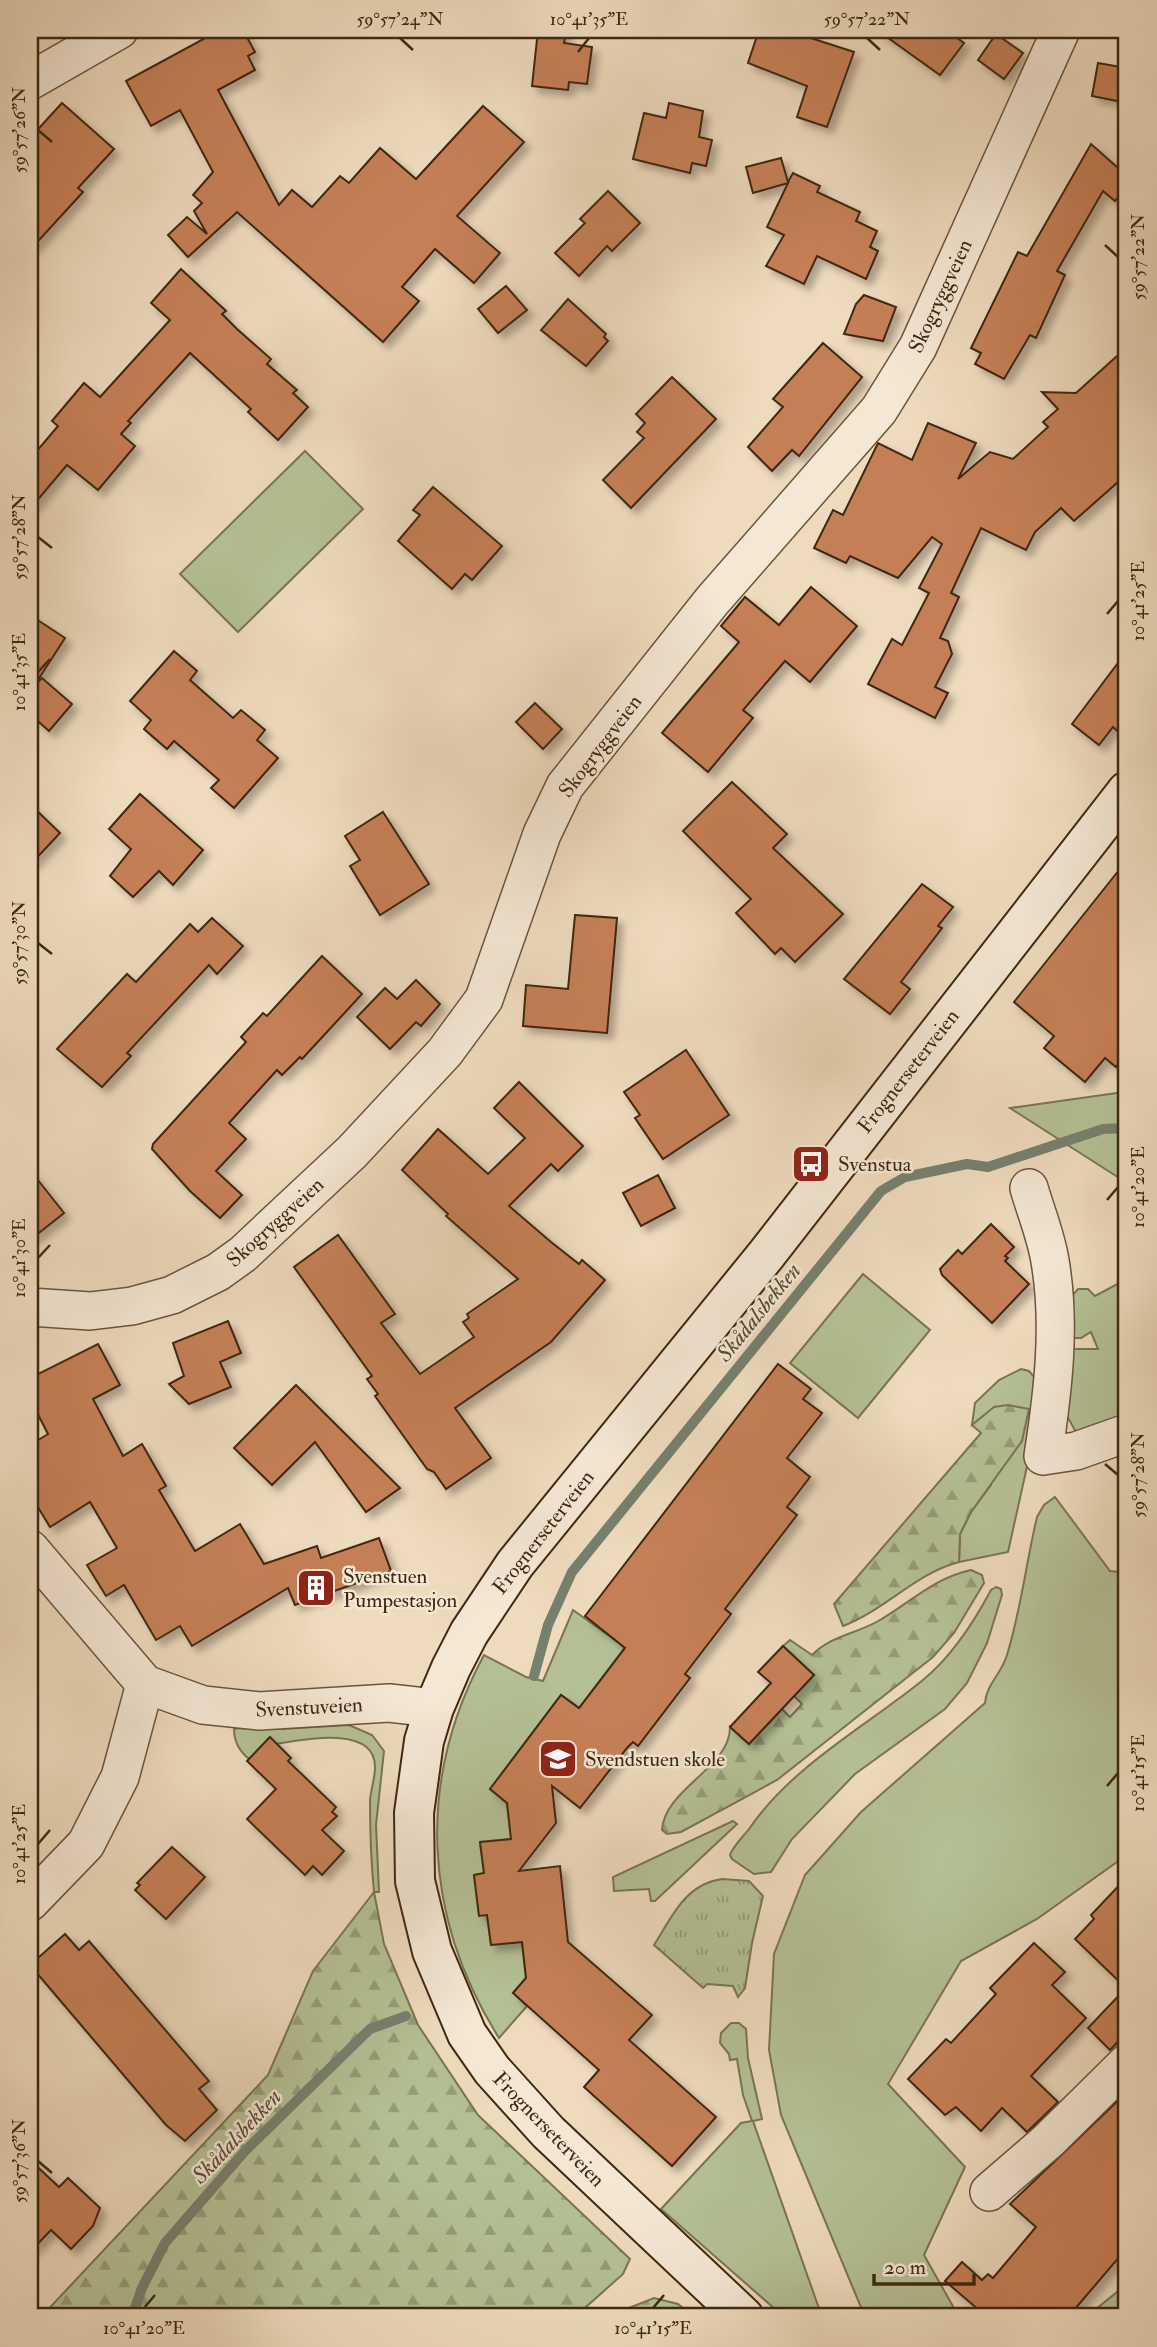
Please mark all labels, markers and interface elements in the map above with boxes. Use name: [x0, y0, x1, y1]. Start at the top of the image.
text: 59°57'24"N: [356, 8, 444, 31]
text: 10°41'35"E: [550, 8, 628, 31]
text: 59°57'22"N: [824, 8, 910, 31]
text: 59°57'26"N: [8, 87, 31, 173]
text: 59°57'22"N: [1127, 214, 1150, 300]
street label: Skogryggveien: [902, 235, 979, 357]
text: 59°57'28"N: [8, 494, 31, 580]
text: 10°41'25"E: [1127, 561, 1150, 641]
text: 10°41'35"E: [8, 633, 31, 711]
street label: Skogryggveien: [553, 689, 648, 803]
text: 59°57'30"N: [8, 901, 31, 985]
street label: Frognerseterveien: [851, 1004, 966, 1139]
bus stop icon: Svenstua: [790, 1143, 832, 1185]
text: 10°41'20"E: [1127, 1146, 1150, 1228]
place label: Svenstua: [838, 1151, 912, 1178]
street label: Skogryggveien: [221, 1171, 330, 1273]
text: 10°41'30"E: [8, 1218, 31, 1298]
water label: Skådalsbekken: [709, 1257, 807, 1369]
text: 59°57'28"N: [1127, 1432, 1150, 1518]
street label: Frognerseterveien: [486, 1465, 601, 1600]
place label: Svenstuen Pumpestasjon: [343, 1563, 458, 1614]
building icon: Svenstuen Pumpestasjon: [295, 1567, 337, 1609]
street label: Svenstuveien: [255, 1691, 364, 1724]
text: 10°41'15"E: [1127, 1734, 1150, 1812]
school or university icon: Svendstuen skole: [537, 1738, 579, 1780]
place label: Svendstuen skole: [585, 1746, 725, 1773]
text: 10°41'25"E: [8, 1804, 31, 1884]
street label: Frognerseterveien: [487, 2066, 611, 2193]
water label: Skådalsbekken: [184, 2083, 288, 2191]
text: 59°57'36"N: [8, 2119, 31, 2203]
scale bar: [874, 2242, 973, 2286]
text: 20 m: [884, 2254, 926, 2281]
text: 10°41'20"E: [103, 2317, 185, 2340]
text: 10°41'15"E: [614, 2317, 692, 2340]

